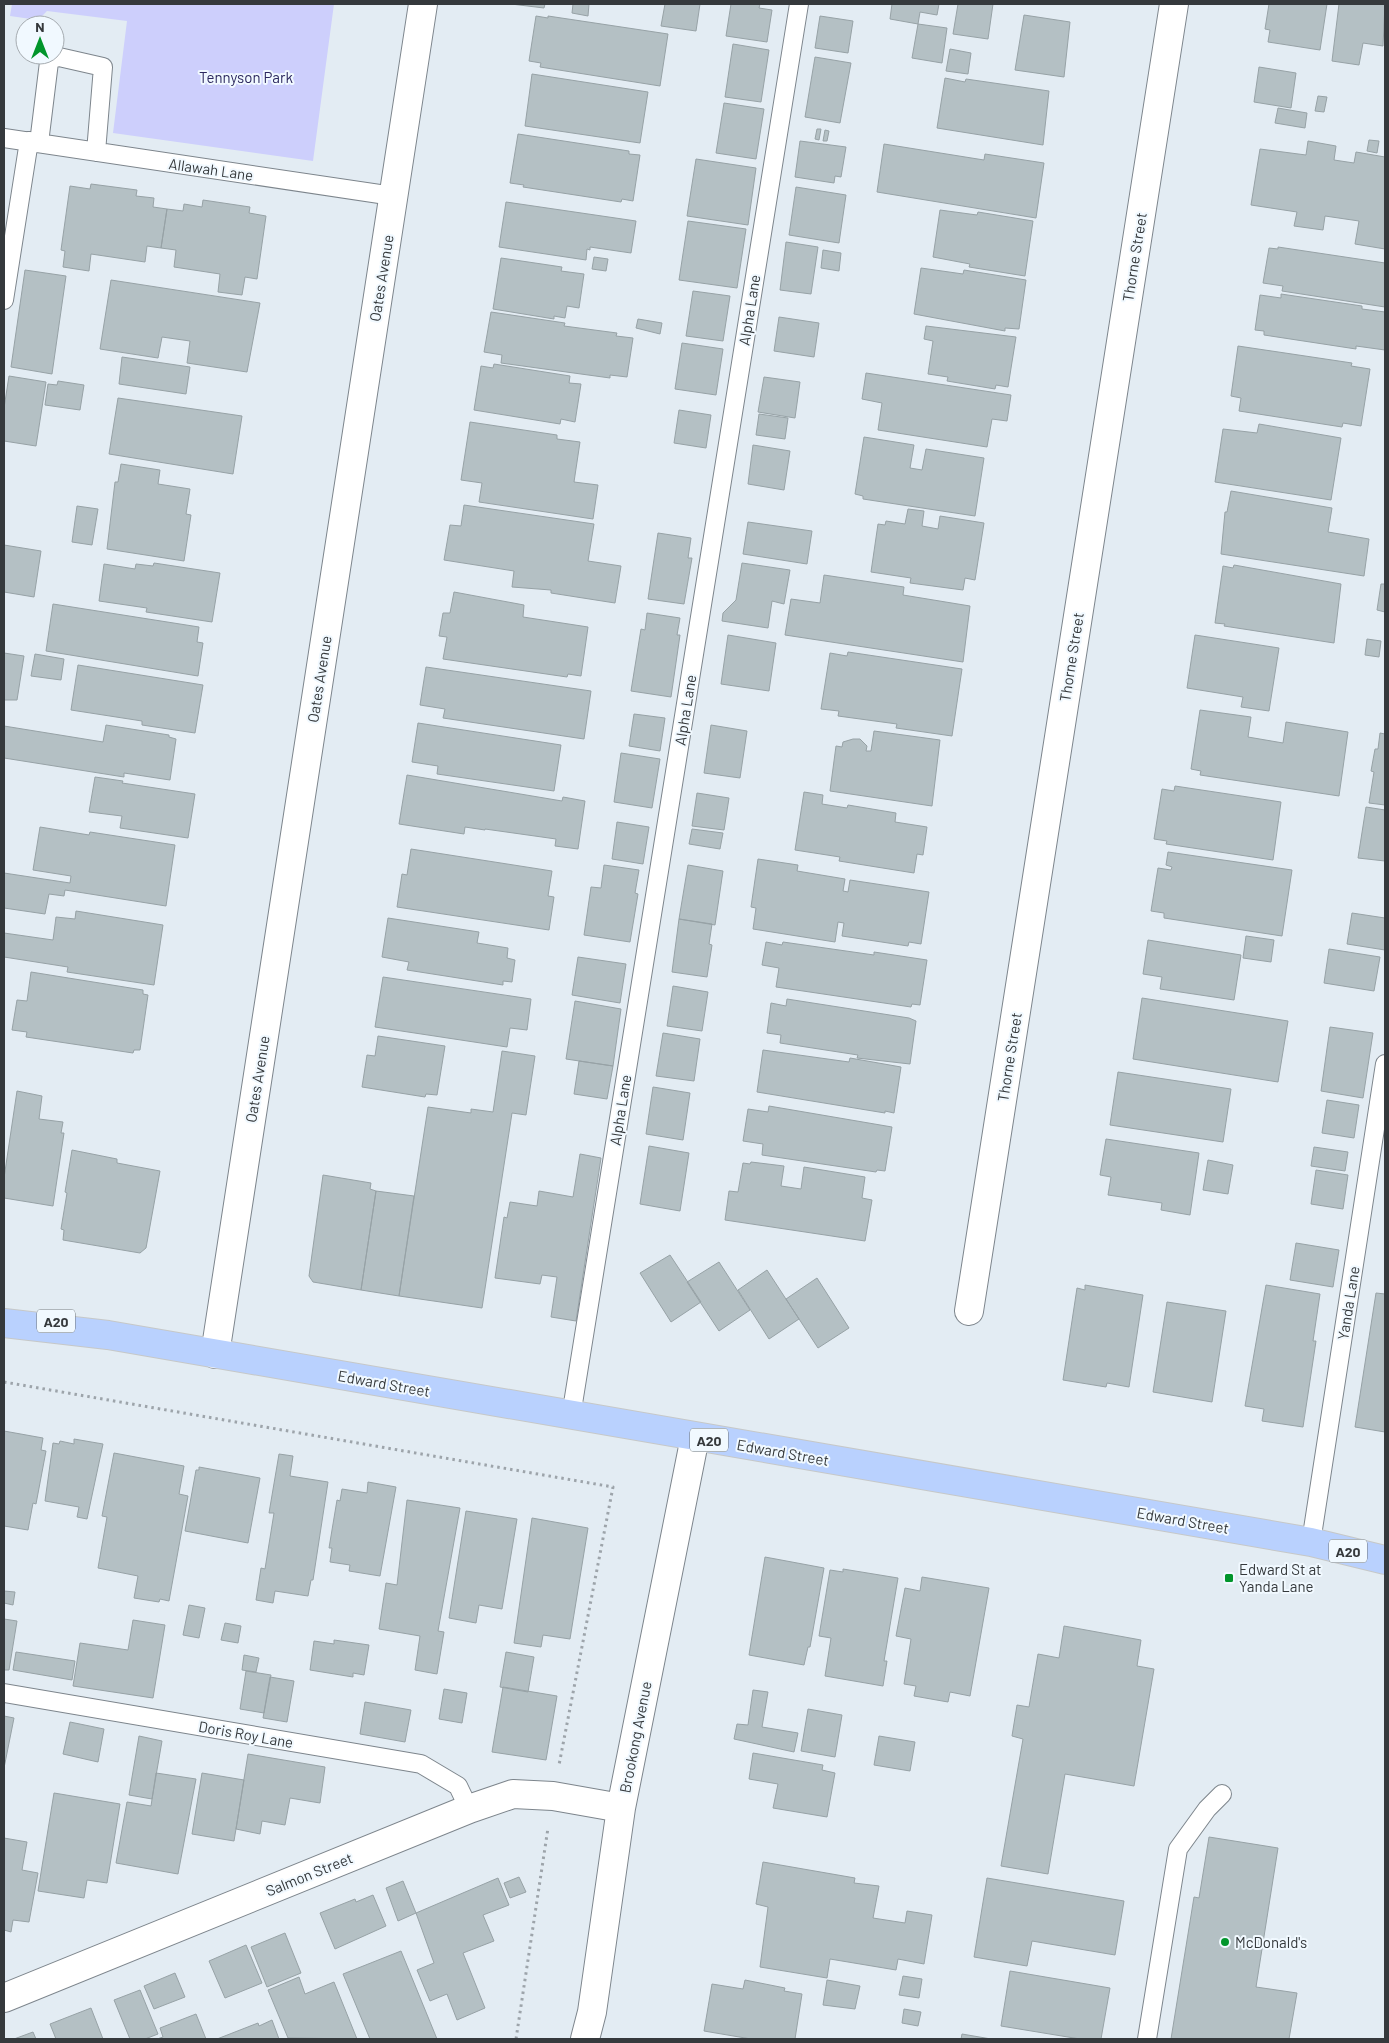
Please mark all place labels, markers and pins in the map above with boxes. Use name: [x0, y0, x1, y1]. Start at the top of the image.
place label: Edward St at Yanda Lane: [1239, 1560, 1321, 1595]
marker: Edward St at Yanda Lane: [1223, 1572, 1235, 1584]
place label: McDonald's: [1235, 1933, 1307, 1951]
marker: McDonald's: [1219, 1936, 1231, 1948]

